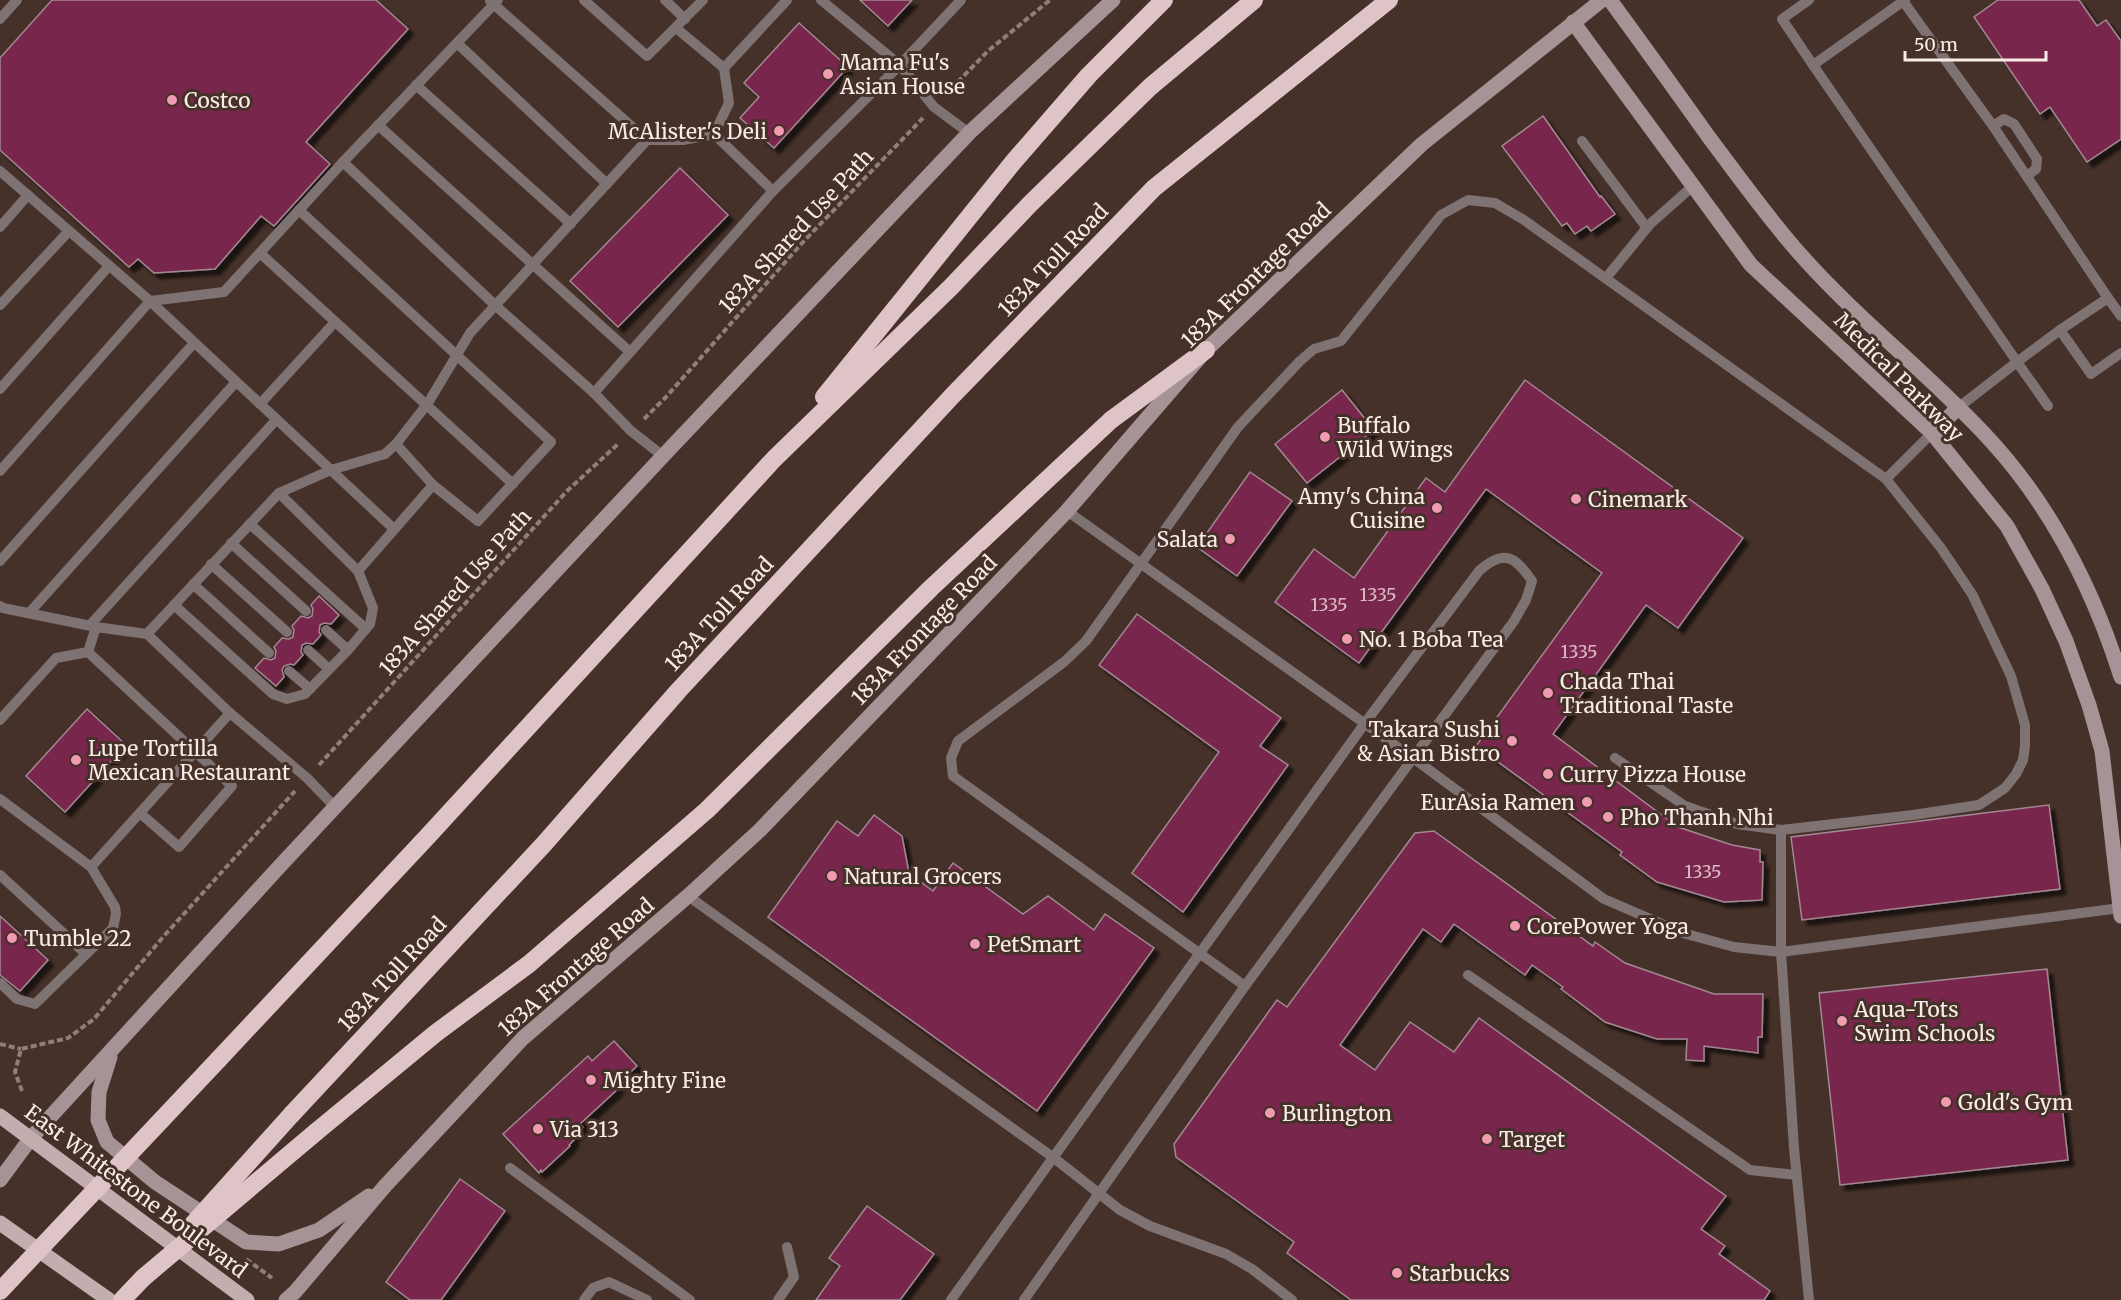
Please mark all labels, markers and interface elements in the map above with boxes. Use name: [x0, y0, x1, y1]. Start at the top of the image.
scale bar: [1905, 24, 2046, 62]
text: 50 m: [1914, 33, 1958, 56]
place label: Mama Fu's Asian House: [839, 49, 965, 100]
marker: Mama Fu's Asian House: [821, 67, 835, 81]
place label: Costco: [184, 87, 250, 114]
marker: Costco: [165, 93, 179, 107]
place label: McAlister's Deli: [608, 118, 767, 145]
marker: McAlister's Deli: [772, 124, 786, 138]
street label: 183A Shared Use Path: [713, 143, 879, 319]
street label: 183A Frontage Road: [1175, 196, 1337, 353]
street label: 183A Toll Road: [992, 198, 1114, 322]
street label: Medical Parkway: [1829, 307, 1970, 448]
place label: Buffalo Wild Wings: [1336, 412, 1453, 463]
marker: Buffalo Wild Wings: [1318, 430, 1332, 444]
place label: Amy's China Cuisine: [1297, 483, 1425, 534]
place label: Cinemark: [1588, 486, 1688, 513]
marker: Cinemark: [1569, 492, 1583, 506]
marker: Amy's China Cuisine: [1430, 501, 1444, 515]
street label: 183A Shared Use Path: [373, 503, 537, 681]
place label: Salata: [1157, 526, 1218, 553]
marker: Salata: [1223, 532, 1237, 546]
street label: 183A Frontage Road: [846, 549, 1003, 711]
street label: 183A Toll Road: [659, 551, 779, 677]
house number: 1335: [1360, 583, 1396, 606]
house number: 1335: [1311, 593, 1347, 616]
place label: No. 1 Boba Tea: [1359, 626, 1504, 653]
marker: No. 1 Boba Tea: [1340, 632, 1354, 646]
house number: 1335: [1561, 640, 1597, 663]
place label: Chada Thai Traditional Taste: [1560, 668, 1733, 719]
marker: Chada Thai Traditional Taste: [1541, 686, 1555, 700]
place label: Takara Sushi & Asian Bistro: [1357, 716, 1500, 767]
marker: Takara Sushi & Asian Bistro: [1505, 734, 1519, 748]
place label: Lupe Tortilla Mexican Restaurant: [88, 735, 290, 786]
marker: Lupe Tortilla Mexican Restaurant: [69, 753, 83, 767]
place label: Curry Pizza House: [1560, 761, 1746, 788]
marker: Curry Pizza House: [1541, 767, 1555, 781]
place label: EurAsia Ramen: [1421, 789, 1575, 816]
marker: EurAsia Ramen: [1580, 795, 1594, 809]
place label: Pho Thanh Nhi: [1620, 804, 1774, 831]
marker: Pho Thanh Nhi: [1601, 810, 1615, 824]
house number: 1335: [1685, 860, 1721, 883]
place label: Natural Grocers: [844, 863, 1002, 890]
marker: Natural Grocers: [825, 869, 839, 883]
street label: 183A Frontage Road: [492, 892, 660, 1042]
street label: 183A Toll Road: [332, 911, 452, 1037]
place label: CorePower Yoga: [1527, 913, 1689, 940]
marker: CorePower Yoga: [1508, 919, 1522, 933]
place label: Tumble 22: [24, 925, 132, 952]
marker: Tumble 22: [5, 931, 19, 945]
place label: PetSmart: [987, 931, 1081, 958]
marker: PetSmart: [968, 937, 982, 951]
place label: Aqua-Tots Swim Schools: [1853, 996, 1995, 1047]
marker: Aqua-Tots Swim Schools: [1835, 1014, 1849, 1028]
place label: Mighty Fine: [603, 1067, 726, 1094]
marker: Mighty Fine: [584, 1073, 598, 1087]
place label: Gold's Gym: [1958, 1089, 2073, 1116]
marker: Gold's Gym: [1939, 1095, 1953, 1109]
street label: East Whitestone Boulevard: [19, 1098, 253, 1284]
place label: Burlington: [1282, 1100, 1392, 1127]
marker: Burlington: [1263, 1106, 1277, 1120]
place label: Via 313: [549, 1116, 619, 1143]
marker: Via 313: [531, 1122, 545, 1136]
place label: Target: [1499, 1126, 1565, 1153]
marker: Target: [1480, 1132, 1494, 1146]
place label: Starbucks: [1409, 1260, 1510, 1287]
marker: Starbucks: [1390, 1266, 1404, 1280]

